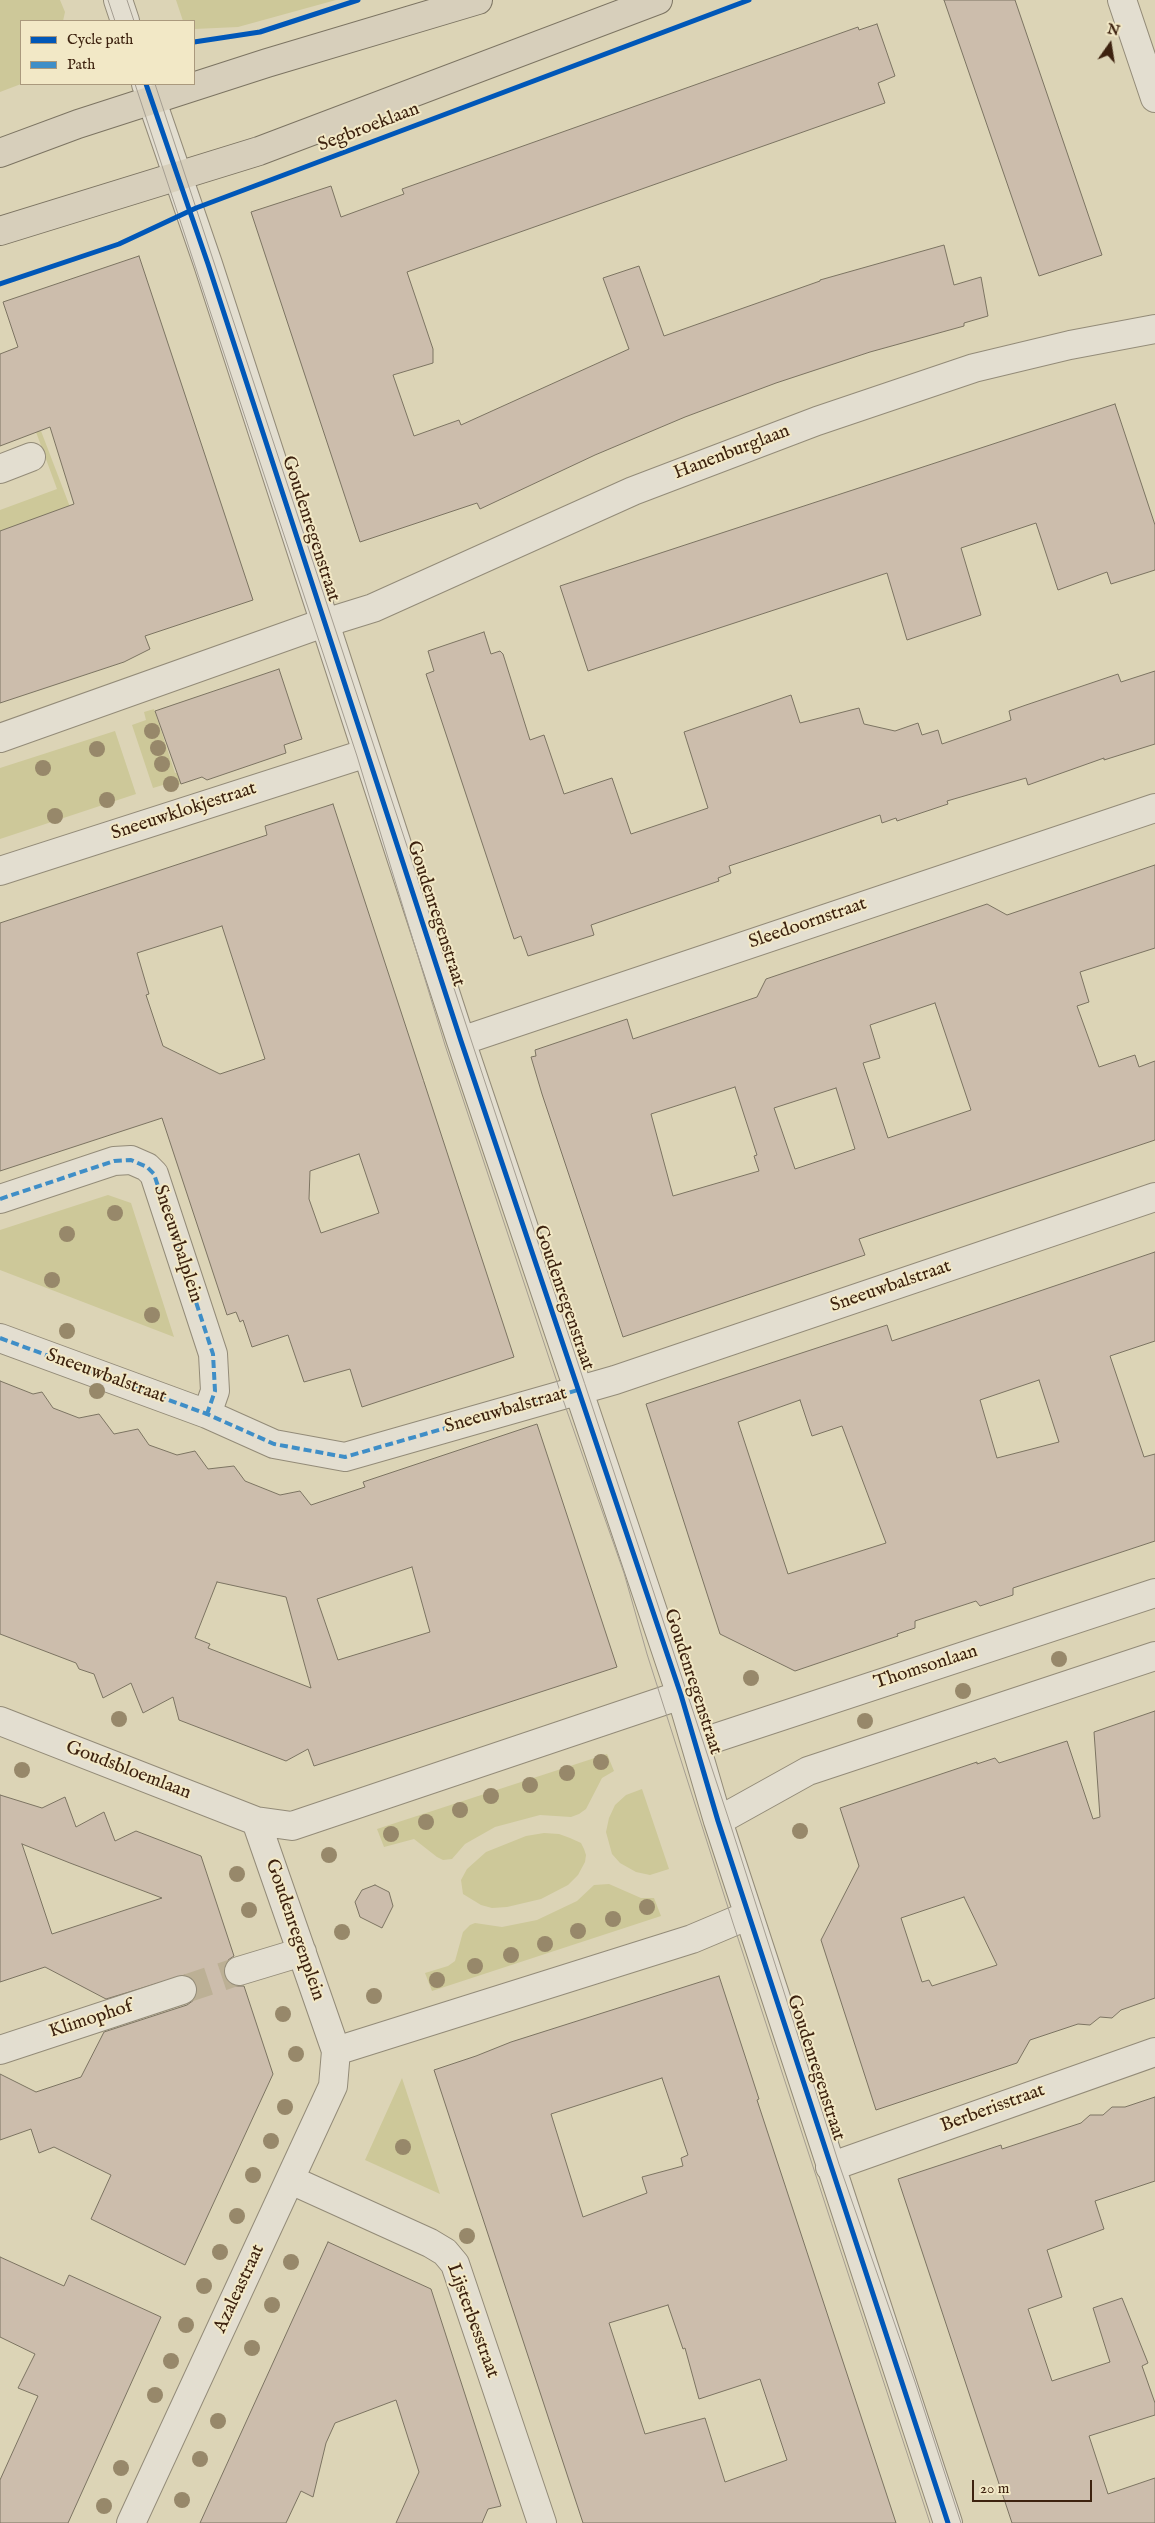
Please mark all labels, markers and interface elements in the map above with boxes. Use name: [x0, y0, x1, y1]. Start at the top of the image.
legend: [20, 20, 195, 85]
north arrow: [1085, 20, 1135, 70]
text: N: [1105, 20, 1121, 41]
text: Cycle path: [67, 30, 133, 49]
text: Path: [67, 55, 95, 74]
street label: Segbroeklaan: [315, 98, 423, 158]
street label: Hanenburglaan: [671, 420, 793, 486]
street label: Goudenregenstraat: [276, 453, 344, 605]
street label: Sneeuwklokjestraat: [108, 778, 260, 846]
street label: Goudenregenstraat: [401, 838, 469, 990]
street label: Sleedoornstraat: [746, 893, 870, 955]
street label: Sneeuwbalplein: [147, 1182, 207, 1306]
street label: Goudenregenstraat: [527, 1222, 599, 1374]
street label: Sneeuwbalstraat: [828, 1256, 954, 1318]
street label: Sneeuwbalstraat: [43, 1345, 169, 1409]
street label: Sneeuwbalstraat: [442, 1383, 570, 1439]
street label: Goudenregenstraat: [658, 1606, 726, 1758]
street label: Thomsonlaan: [871, 1641, 981, 1695]
street label: Goudsbloemlaan: [62, 1737, 194, 1805]
street label: Goudenregenplein: [259, 1856, 329, 2004]
street label: Goudenregenstraat: [781, 1992, 849, 2144]
street label: Klimophof: [46, 1996, 136, 2044]
street label: Berberisstraat: [938, 2080, 1048, 2138]
street label: Azaleastraat: [210, 2241, 270, 2337]
street label: Lijsterbesstraat: [441, 2260, 503, 2382]
scale bar: [975, 2470, 1095, 2502]
text: 20 m: [980, 2479, 1009, 2498]

